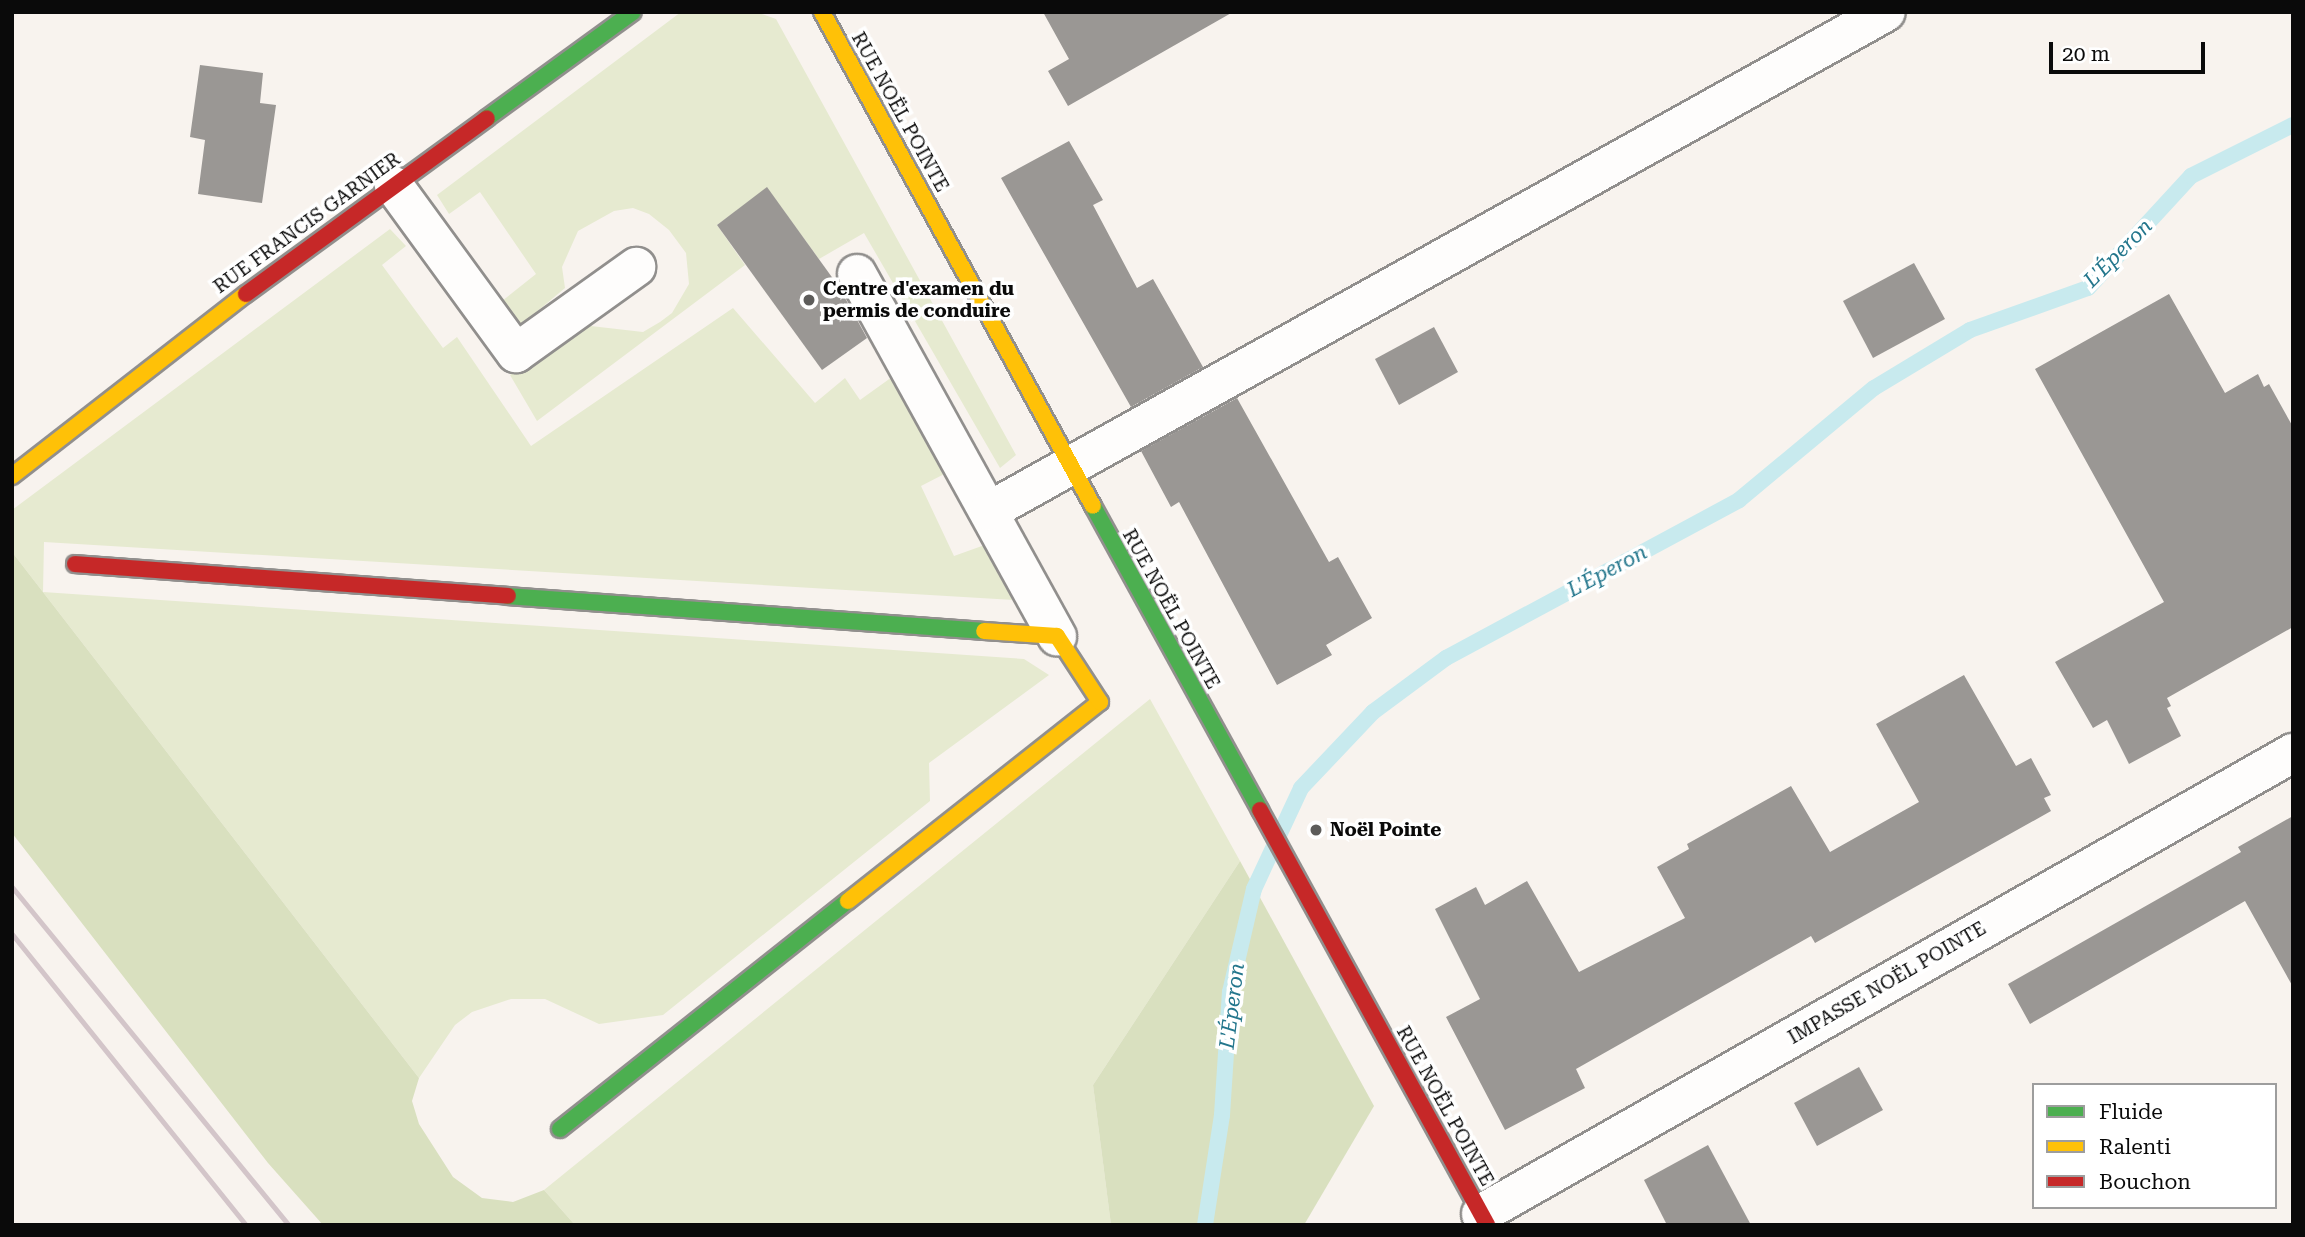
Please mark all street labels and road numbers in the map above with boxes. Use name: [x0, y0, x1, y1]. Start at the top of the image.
street label: RUE NOËL POINTE: [847, 28, 953, 196]
street label: RUE FRANCIS GARNIER: [209, 148, 405, 298]
street label: RUE NOËL POINTE: [1118, 525, 1224, 693]
street label: IMPASSE NOËL POINTE: [1784, 917, 1990, 1049]
street label: RUE NOËL POINTE: [1392, 1022, 1498, 1190]

